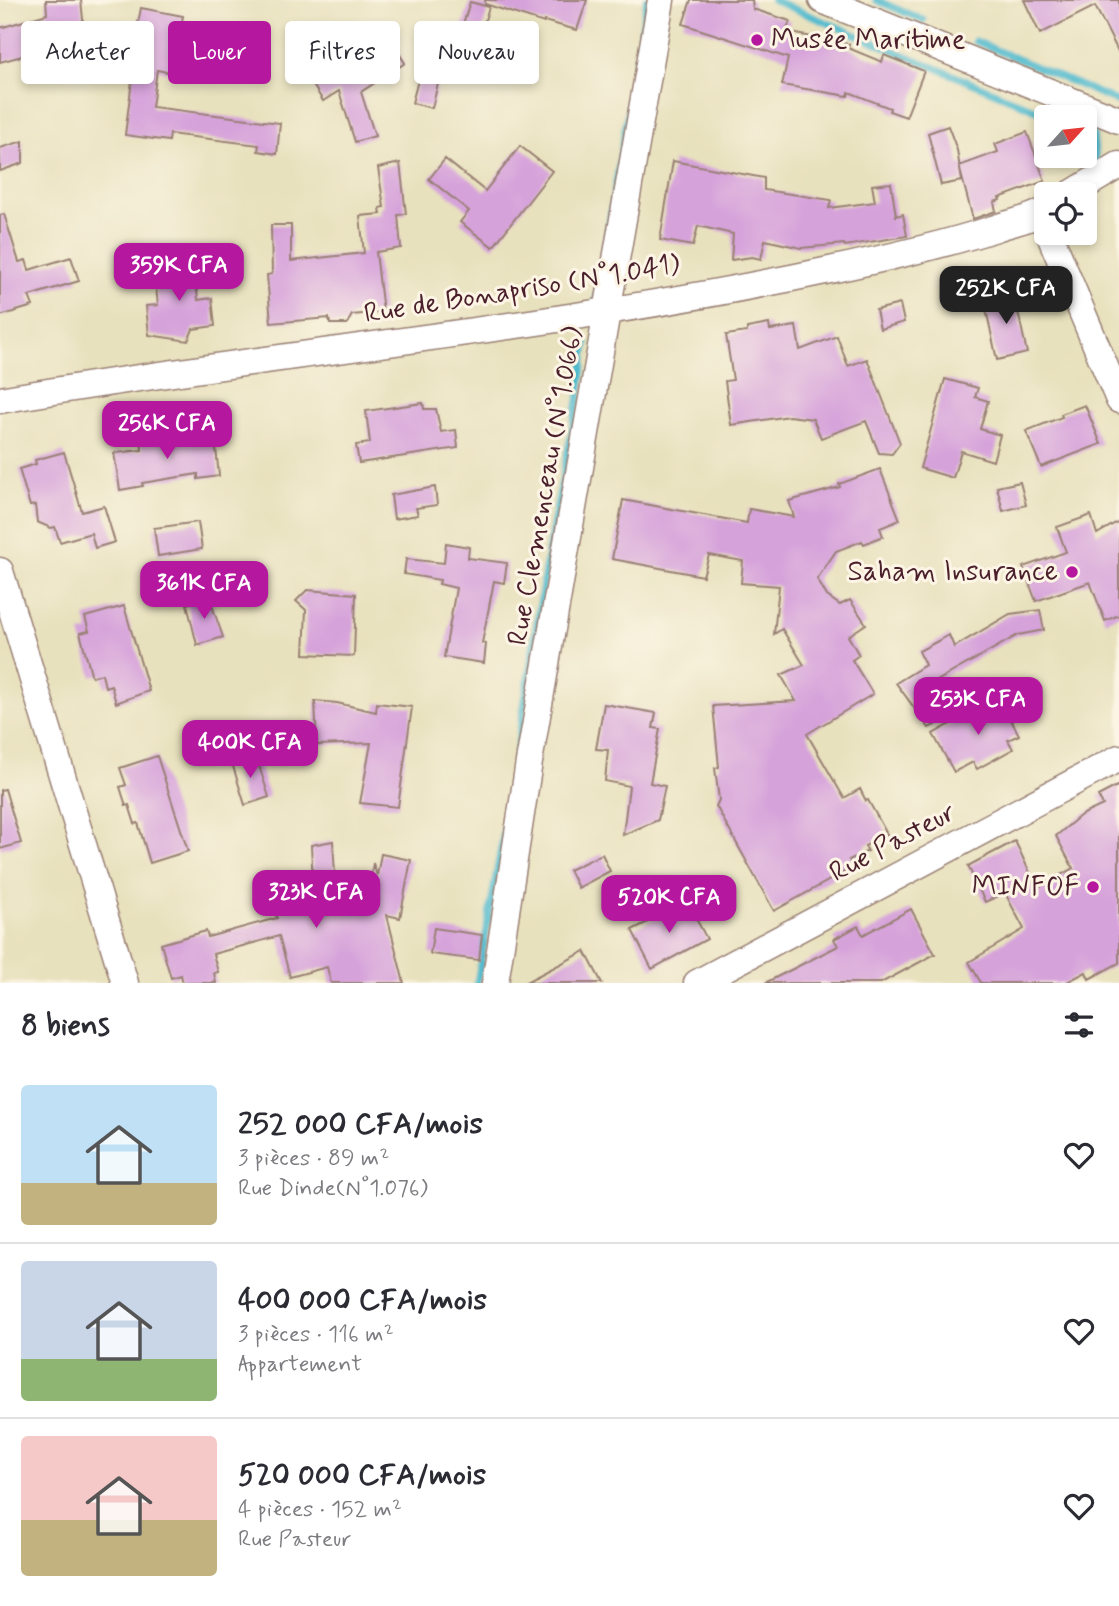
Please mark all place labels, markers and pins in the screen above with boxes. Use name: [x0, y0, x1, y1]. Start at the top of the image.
place label: Musée Maritime: [771, 22, 965, 59]
marker: Musée Maritime: [749, 32, 765, 48]
pin: 359K CFA: [107, 244, 251, 303]
pin: 252K CFA: [934, 266, 1078, 326]
pin: 256K CFA: [95, 402, 239, 461]
place label: Saham Insurance: [847, 554, 1058, 591]
pin: 361K CFA: [132, 562, 276, 621]
marker: Saham Insurance: [1064, 564, 1080, 580]
pin: 253K CFA: [906, 678, 1050, 737]
pin: 400K CFA: [178, 720, 322, 780]
place label: MINFOF: [972, 869, 1079, 906]
pin: 323K CFA: [244, 870, 388, 930]
pin: 520K CFA: [597, 876, 741, 935]
marker: MINFOF: [1085, 879, 1101, 895]

